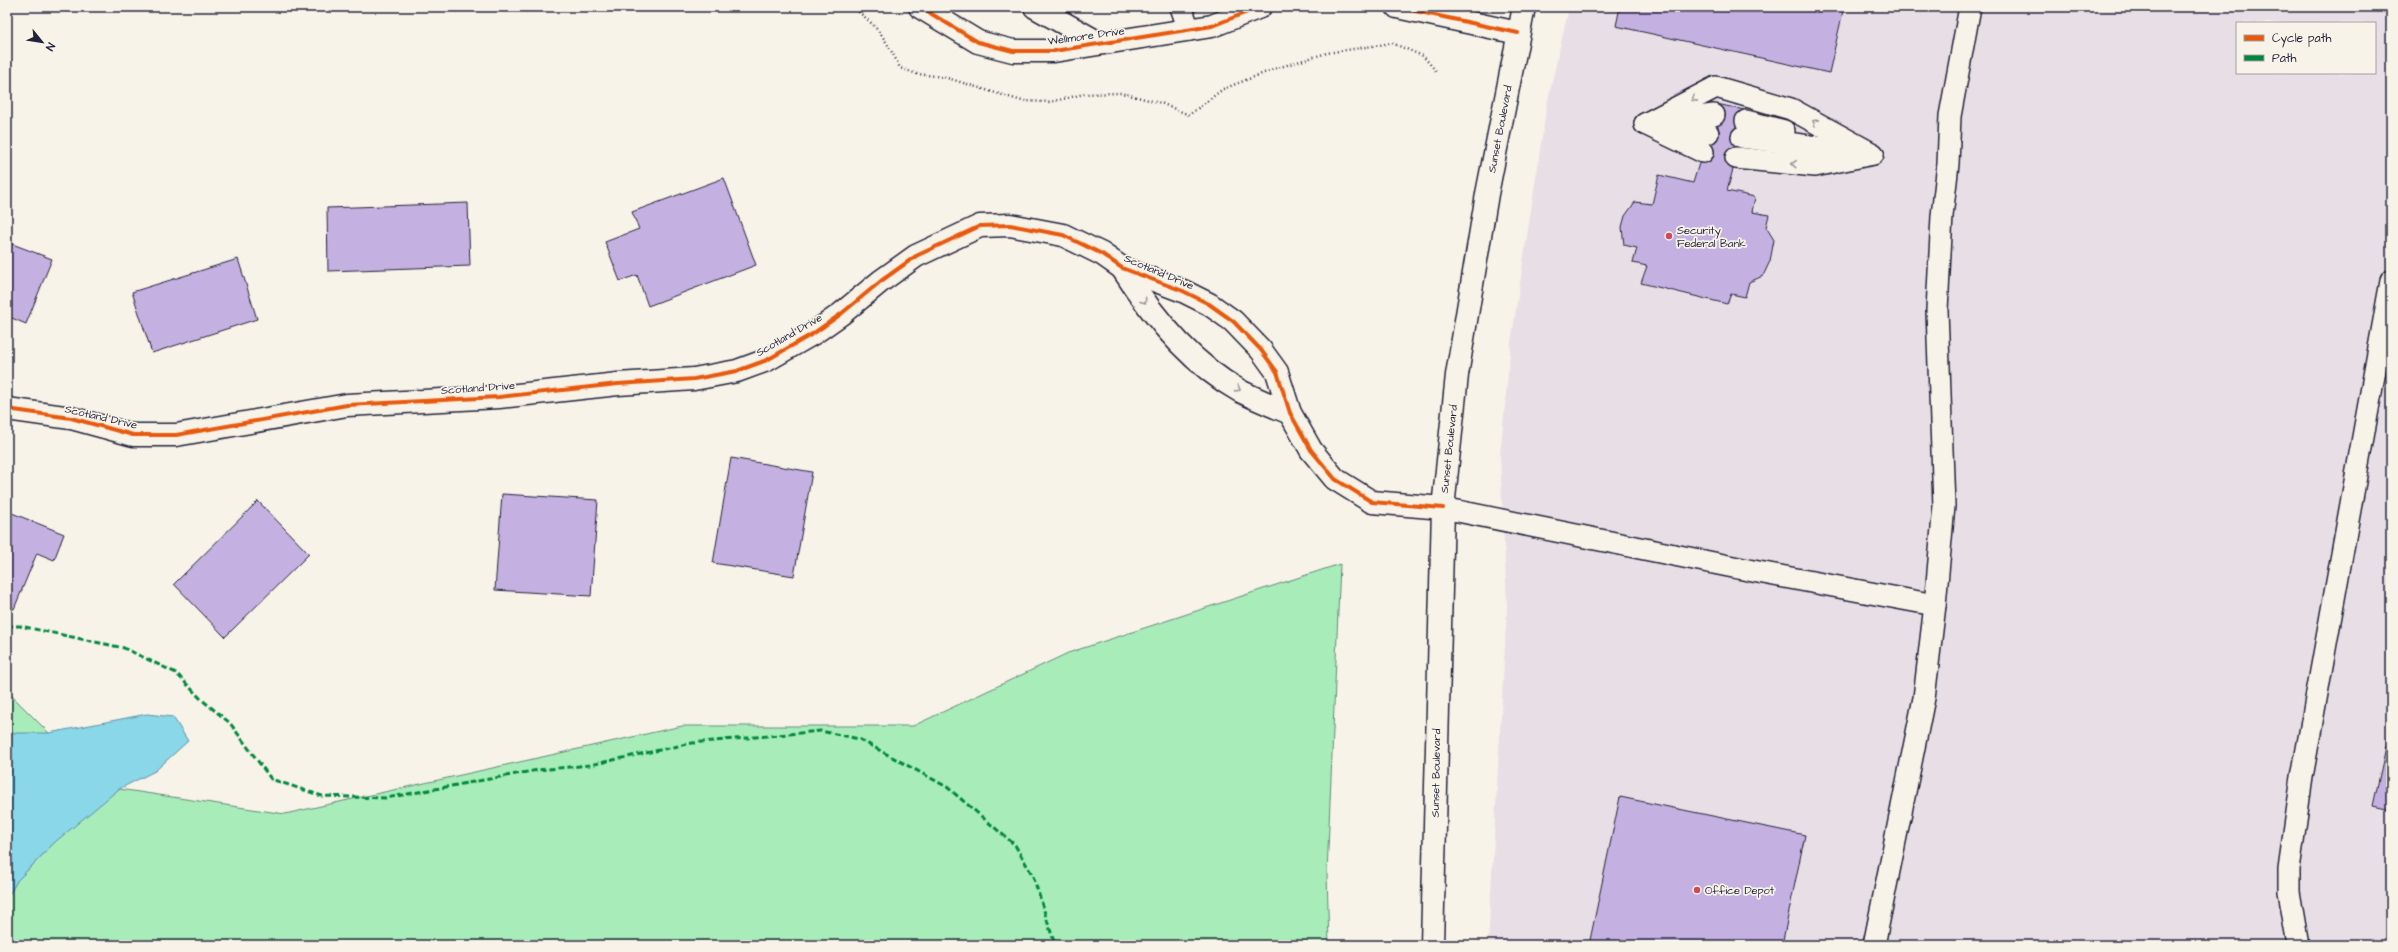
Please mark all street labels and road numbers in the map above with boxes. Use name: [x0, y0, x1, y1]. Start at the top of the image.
street label: Wellmore Drive: [1047, 23, 1125, 49]
street label: Sunset Boulevard: [1484, 84, 1516, 174]
street label: Scotland Drive: [1122, 251, 1196, 293]
street label: Scotland Drive: [753, 310, 825, 360]
street label: Scotland Drive: [441, 378, 516, 398]
street label: Scotland Drive: [63, 401, 139, 433]
street label: Sunset Boulevard: [1437, 404, 1461, 494]
street label: Sunset Boulevard: [1428, 728, 1444, 818]

